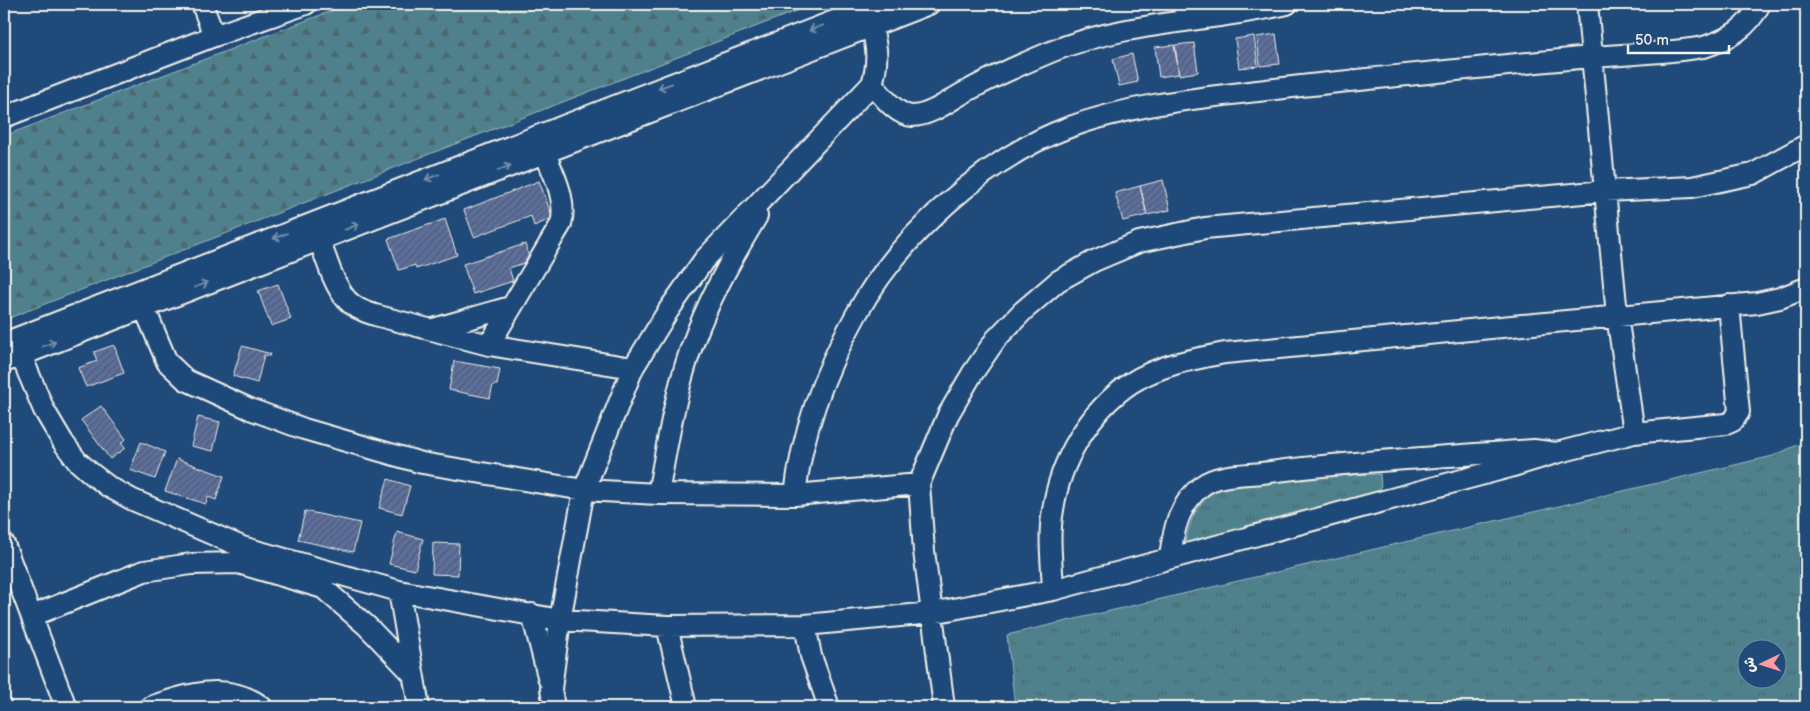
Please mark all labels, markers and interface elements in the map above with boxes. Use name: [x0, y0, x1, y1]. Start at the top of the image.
scale bar: [1628, 22, 1729, 54]
one-way arrow: [809, 24, 824, 33]
text: 50 m: [1635, 31, 1669, 50]
one-way arrow: [658, 82, 673, 92]
one-way arrow: [496, 163, 511, 172]
one-way arrow: [425, 173, 440, 182]
one-way arrow: [344, 222, 359, 231]
one-way arrow: [273, 231, 288, 241]
one-way arrow: [193, 280, 208, 290]
one-way arrow: [41, 339, 56, 348]
north arrow: [1738, 638, 1788, 688]
text: ش: [1741, 657, 1759, 673]

